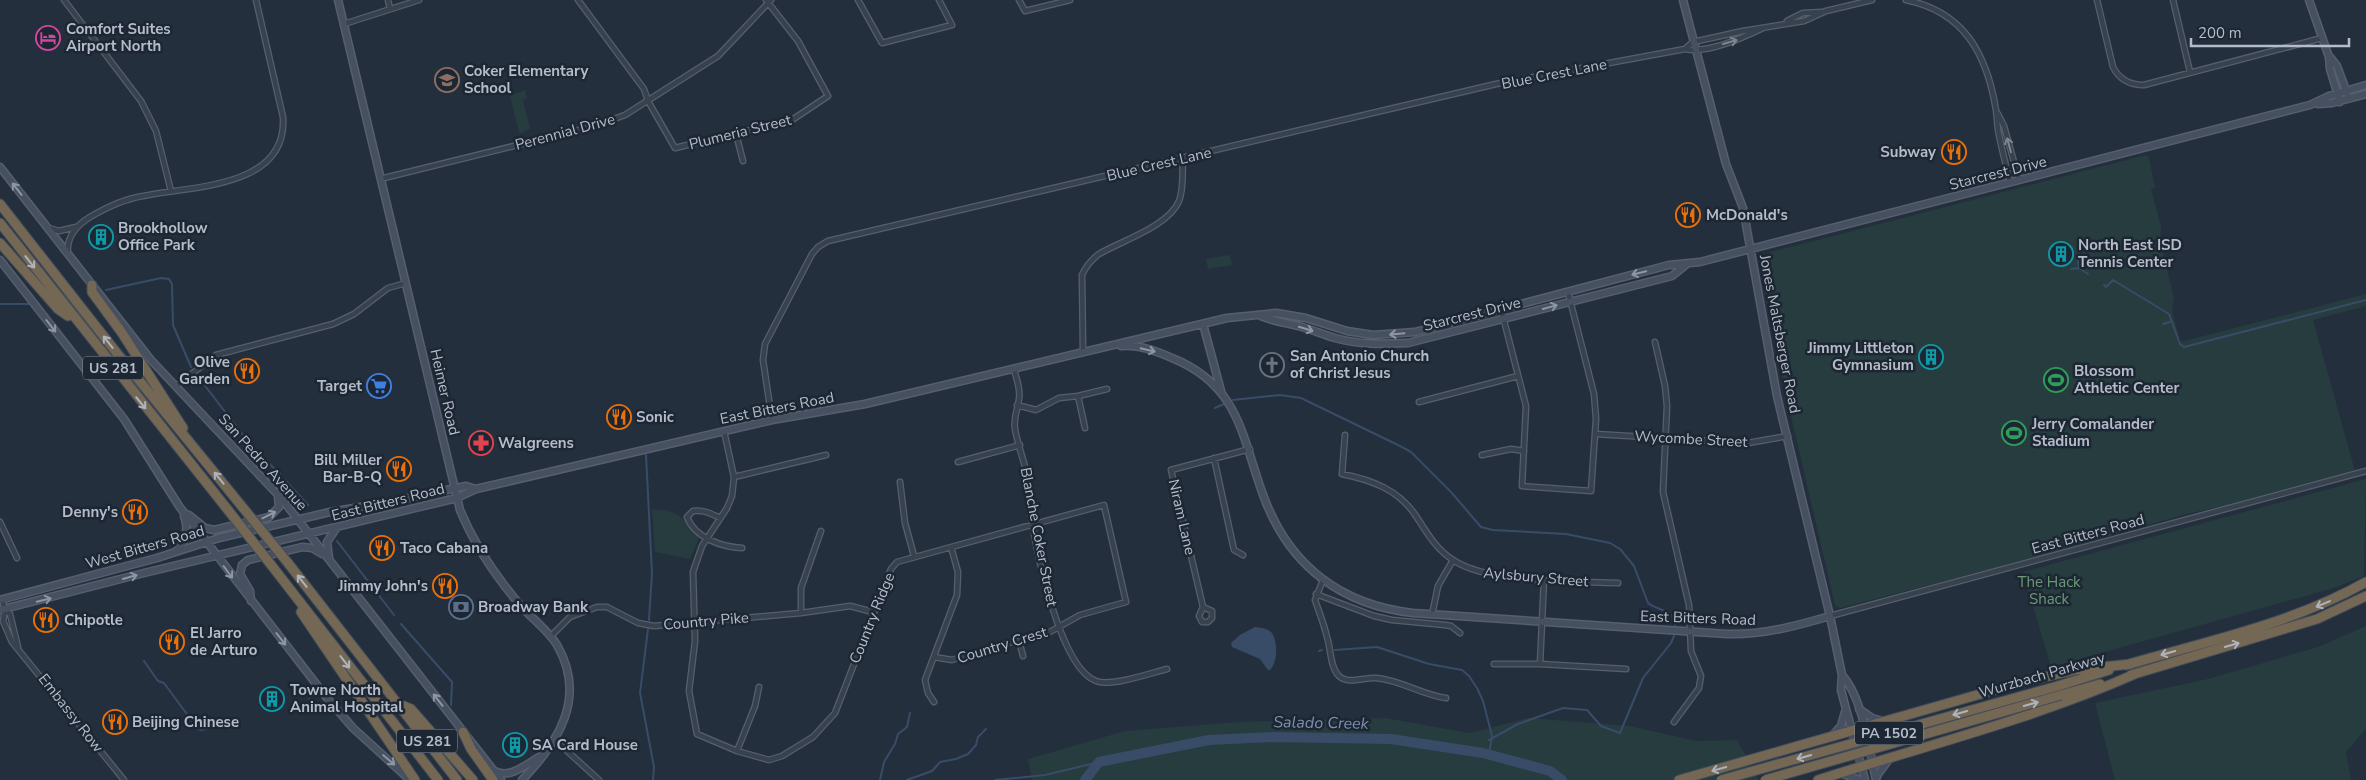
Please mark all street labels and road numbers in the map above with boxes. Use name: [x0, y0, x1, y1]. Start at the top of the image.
street label: Blue Crest Lane: [1500, 54, 1608, 94]
street label: Perennial Drive: [513, 109, 617, 155]
street label: Plumeria Street: [687, 109, 794, 154]
street label: Blue Crest Lane: [1105, 142, 1213, 186]
street label: Starcrest Drive: [1947, 151, 2049, 195]
street label: Jones Maltsberger Road: [1755, 252, 1805, 415]
street label: Starcrest Drive: [1421, 292, 1523, 336]
street label: Heimer Road: [425, 347, 465, 437]
road number: US 281: [83, 356, 143, 379]
street label: East Bitters Road: [718, 387, 836, 429]
street label: San Pedro Avenue: [214, 409, 312, 515]
street label: Wycombe Street: [1634, 426, 1749, 452]
street label: Blanche Coker Street: [1016, 466, 1062, 609]
street label: Niram Lane: [1164, 477, 1200, 557]
street label: East Bitters Road: [329, 478, 447, 526]
street label: East Bitters Road: [2029, 509, 2147, 559]
street label: West Bitters Road: [83, 520, 207, 574]
street label: Aylsbury Street: [1483, 562, 1590, 592]
street label: Country Ridge: [845, 569, 899, 666]
street label: East Bitters Road: [1640, 606, 1756, 630]
street label: Country Pike: [662, 607, 750, 635]
street label: Country Crest: [954, 622, 1050, 668]
street label: Wurzbach Parkway: [1977, 647, 2108, 703]
street label: Embassy Row: [34, 669, 108, 757]
road number: PA 1502: [1855, 721, 1923, 744]
road number: US 281: [397, 729, 457, 752]

